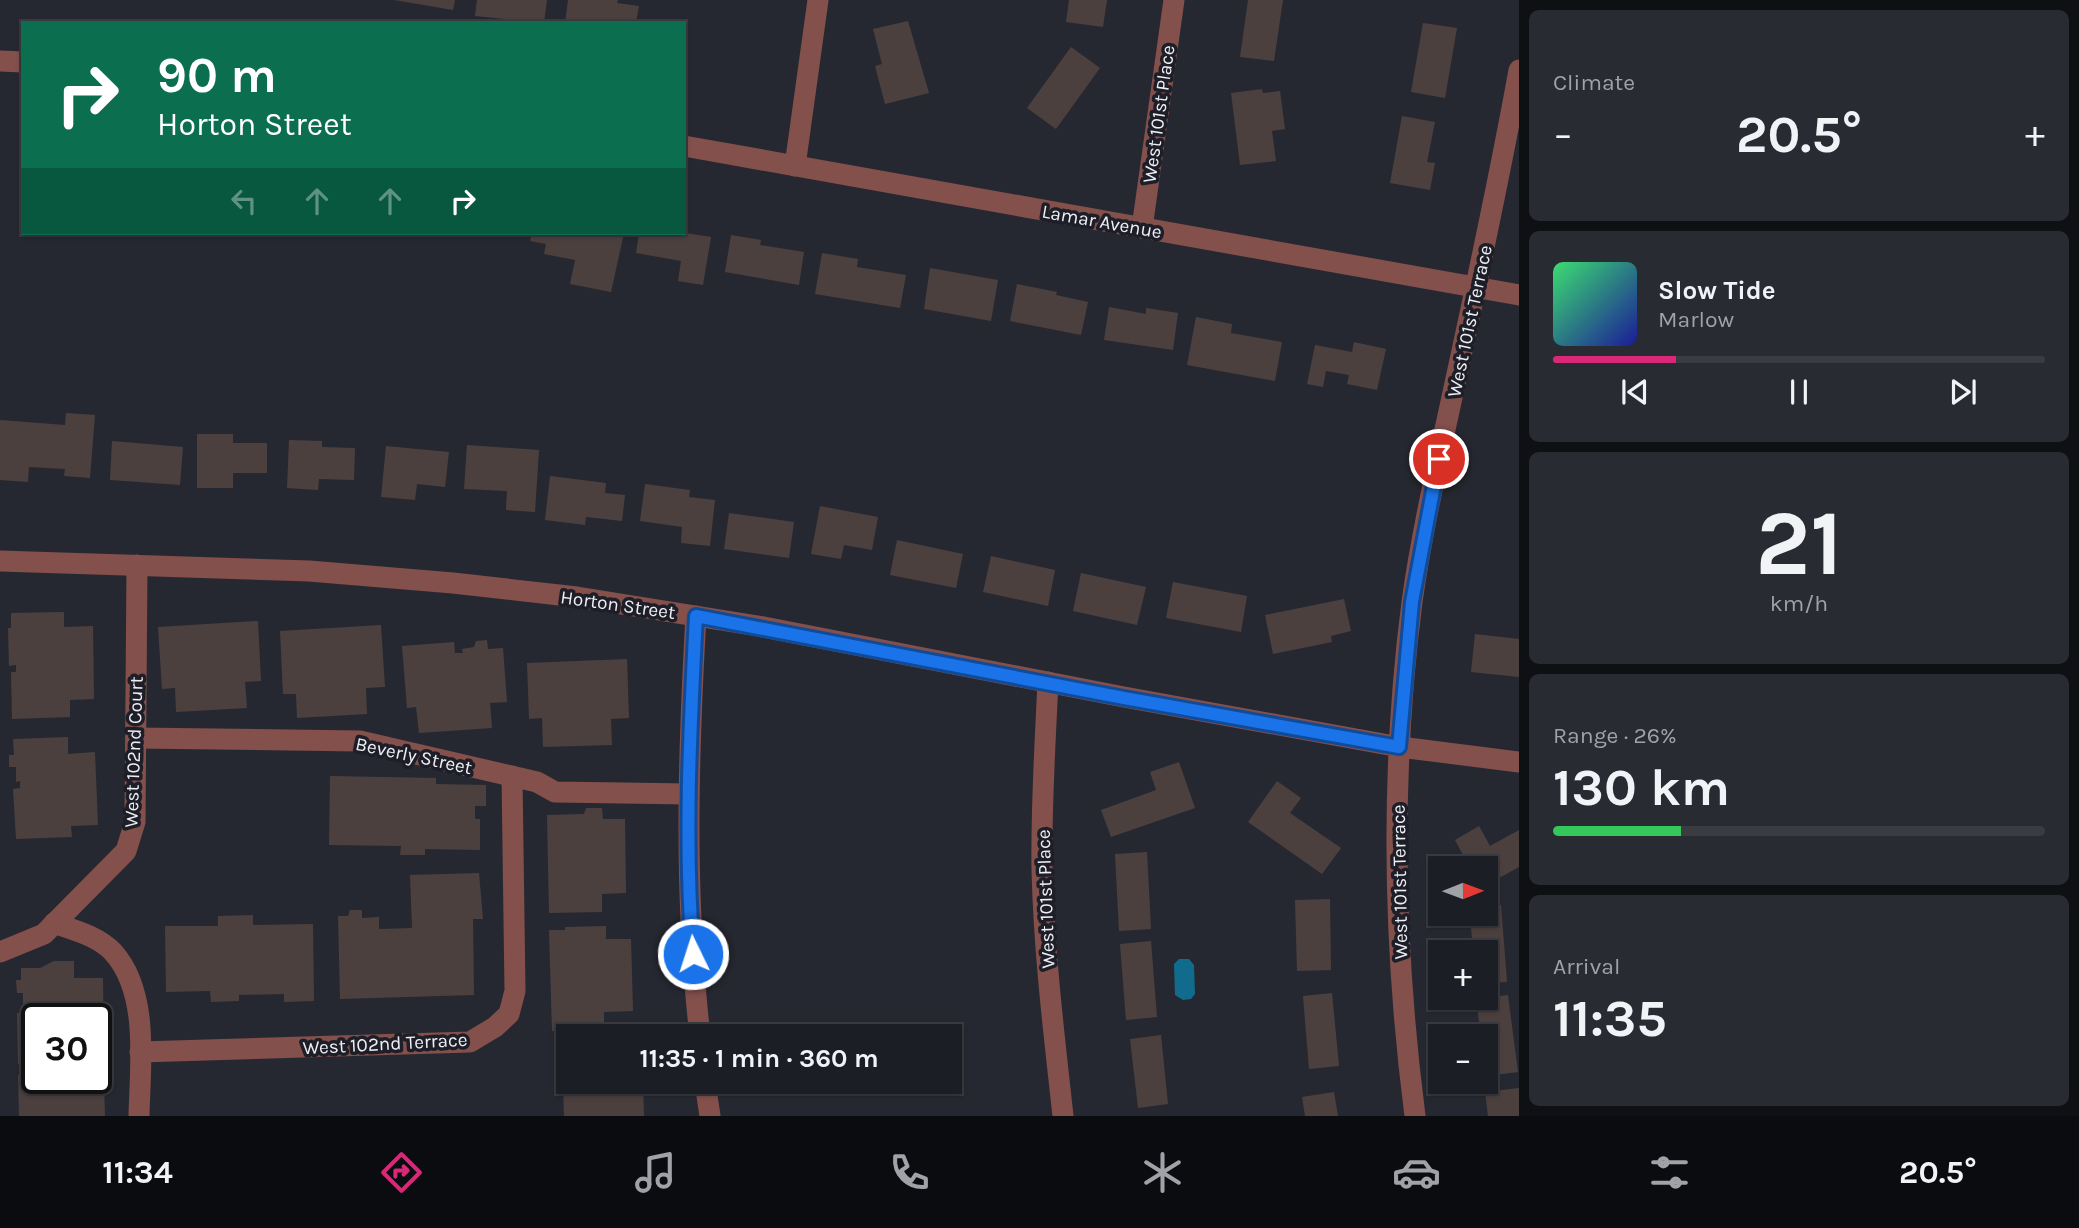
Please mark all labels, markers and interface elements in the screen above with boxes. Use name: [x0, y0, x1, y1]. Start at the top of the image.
street label: West 101st Place: [1138, 44, 1180, 185]
text: 90 m: [157, 47, 277, 104]
icon: right: [42, 49, 133, 140]
text: Climate: [1553, 69, 1635, 96]
text: 20.5°: [1736, 104, 1862, 165]
text: Horton Street: [157, 106, 352, 143]
text: −: [1553, 112, 1573, 157]
text: +: [2025, 112, 2045, 157]
icon: left: [225, 182, 263, 220]
icon: ahead: [298, 182, 336, 220]
icon: ahead: [371, 182, 409, 220]
icon: right: [444, 182, 482, 220]
street label: Lamar Avenue: [1040, 201, 1164, 243]
street label: West 101st Terrace: [1443, 243, 1497, 399]
text: Slow Tide: [1658, 275, 1776, 306]
text: Marlow: [1658, 306, 1734, 333]
icon: previous: [1616, 373, 1654, 411]
icon: pause: [1780, 373, 1818, 411]
icon: next: [1944, 373, 1982, 411]
pin: [1409, 429, 1469, 489]
icon: arrive: [1420, 440, 1458, 478]
text: 21: [1755, 491, 1843, 597]
street label: Horton Street: [559, 586, 677, 624]
text: km/h: [1770, 590, 1828, 617]
street label: West 102nd Court: [120, 676, 148, 828]
text: Range · 26%: [1553, 722, 1677, 749]
street label: Beverly Street: [354, 733, 474, 779]
text: 130 km: [1553, 757, 1730, 818]
street label: West 101st Terrace: [1388, 804, 1412, 960]
street label: West 101st Place: [1033, 829, 1059, 969]
north arrow: [1428, 856, 1498, 926]
map controls: [1428, 856, 1498, 1094]
position arrow: [656, 917, 730, 991]
button: +: [1428, 940, 1498, 1010]
text: Arrival: [1553, 953, 1620, 980]
text: 11:35: [1553, 988, 1667, 1049]
speed limit sign: 30: [21, 1003, 112, 1094]
button: −: [1428, 1024, 1498, 1094]
street label: West 102nd Terrace: [302, 1029, 468, 1059]
text: 11:35 · 1 min · 360 m: [639, 1043, 879, 1074]
icon: directions: [377, 1148, 426, 1197]
icon: music: [631, 1148, 680, 1197]
icon: phone: [885, 1148, 934, 1197]
icon: climate: [1138, 1148, 1187, 1197]
icon: car: [1392, 1148, 1441, 1197]
icon: filters: [1645, 1148, 1694, 1197]
text: 11:34: [102, 1154, 173, 1191]
text: 20.5°: [1899, 1154, 1977, 1191]

